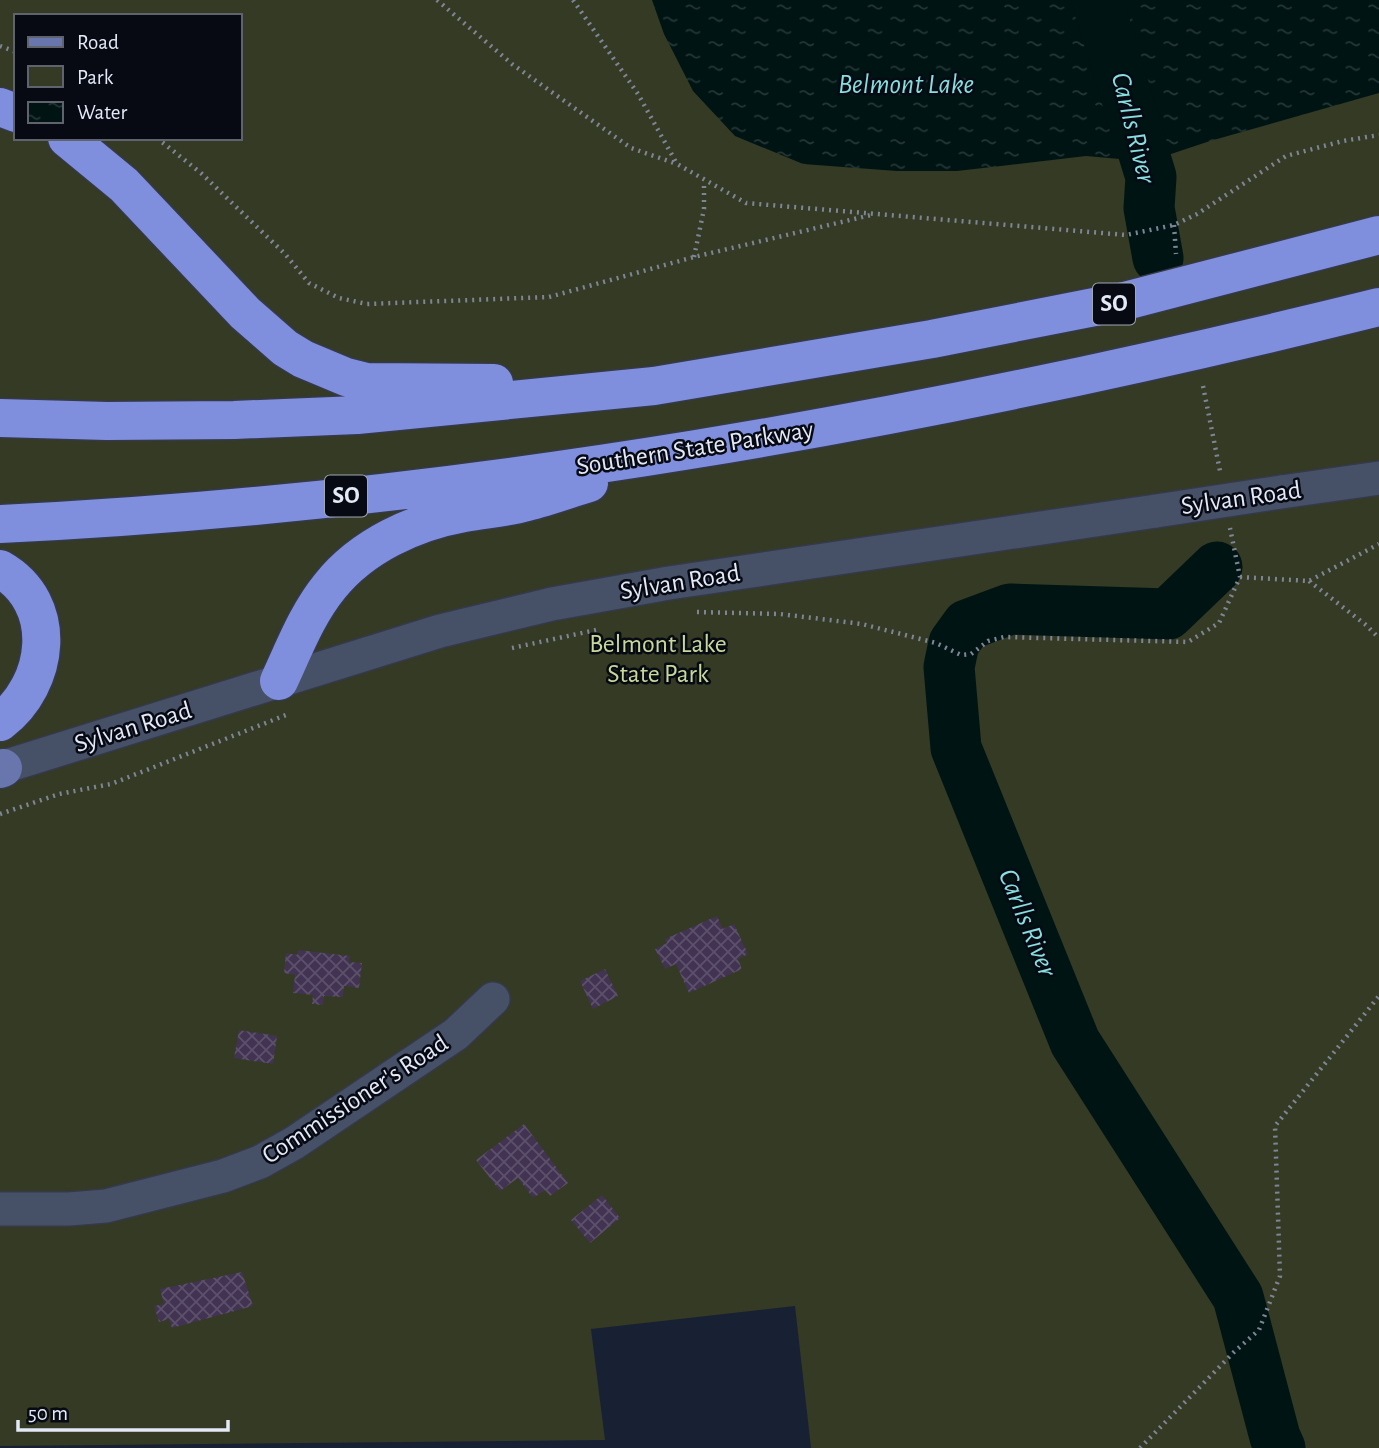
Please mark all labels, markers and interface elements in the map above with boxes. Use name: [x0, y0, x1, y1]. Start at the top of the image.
legend: [14, 14, 242, 140]
text: Road: [77, 32, 119, 53]
text: Park: [77, 67, 114, 88]
water label: Carlls River: [1106, 70, 1161, 187]
water label: Belmont Lake: [838, 71, 974, 99]
text: Water: [77, 102, 127, 123]
road number: SO: [1093, 284, 1135, 324]
street label: Southern State Parkway: [575, 416, 815, 480]
road number: SO: [325, 476, 367, 516]
street label: Sylvan Road: [1179, 477, 1303, 519]
street label: Sylvan Road: [618, 560, 742, 604]
park label: Belmont Lake State Park: [589, 631, 727, 687]
street label: Sylvan Road: [71, 697, 195, 757]
water label: Carlls River: [993, 865, 1062, 982]
street label: Commissioner's Road: [258, 1029, 452, 1169]
scale bar: [18, 1388, 228, 1432]
text: 50 m: [28, 1403, 68, 1424]

